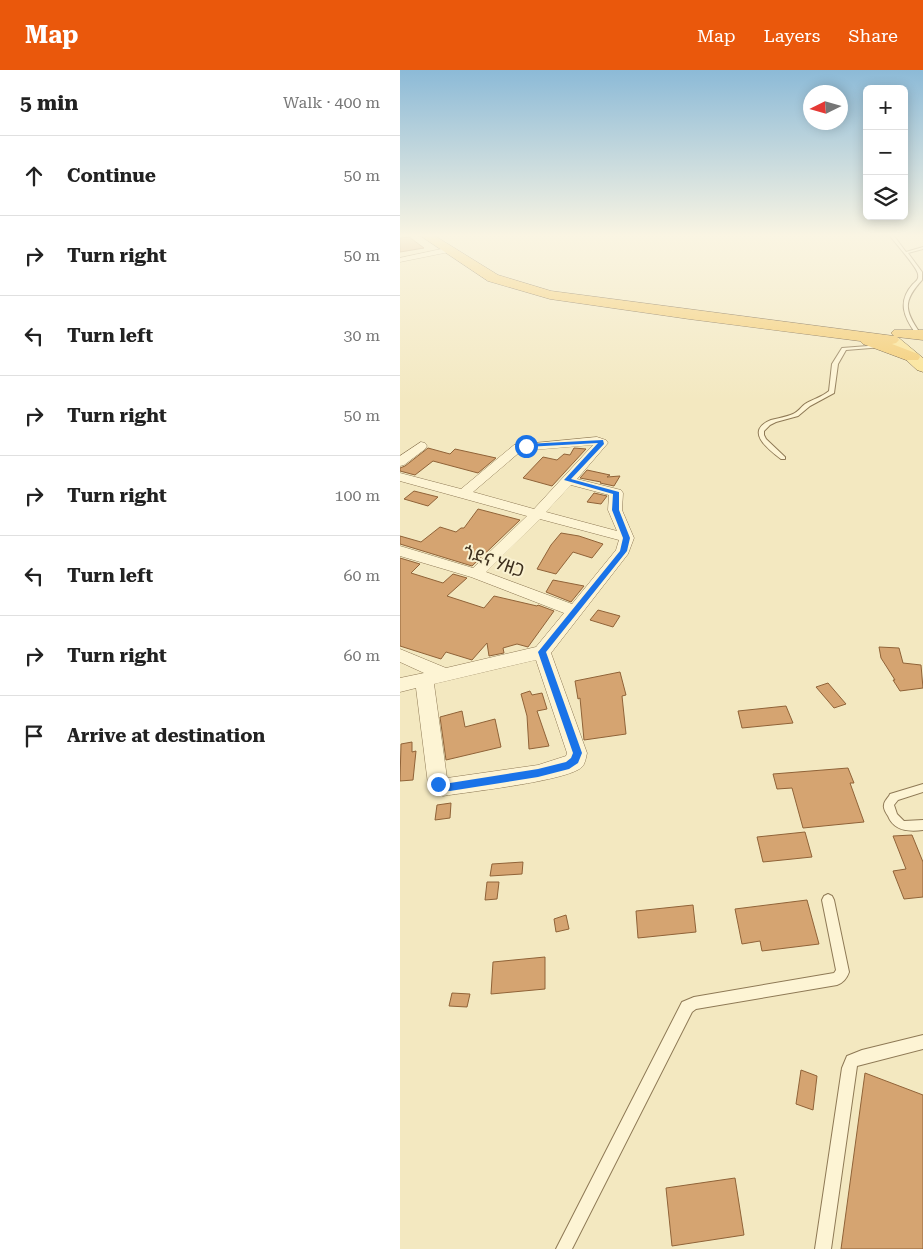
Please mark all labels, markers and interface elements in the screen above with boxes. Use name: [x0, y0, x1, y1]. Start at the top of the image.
text: Map: [25, 21, 79, 49]
text: Map: [697, 25, 736, 46]
text: Layers: [764, 25, 820, 46]
text: Share: [848, 25, 898, 46]
north arrow: [803, 85, 848, 130]
map controls: [863, 85, 908, 220]
button: +: [863, 85, 908, 130]
text: 5 min: [20, 91, 78, 115]
text: Walk · 400 m: [283, 93, 380, 112]
button: −: [863, 130, 908, 175]
icon: ahead: [20, 162, 48, 190]
text: Continue: [67, 164, 156, 187]
text: 50 m: [343, 166, 380, 185]
button: layers: [863, 175, 908, 220]
icon: right: [20, 242, 48, 270]
text: Turn right: [67, 244, 167, 267]
text: 50 m: [343, 246, 380, 265]
icon: left: [20, 322, 48, 350]
text: Turn left: [67, 324, 153, 347]
text: 30 m: [343, 326, 380, 345]
icon: right: [20, 402, 48, 430]
text: Turn right: [67, 404, 167, 427]
text: 50 m: [343, 406, 380, 425]
route start: [515, 435, 538, 458]
icon: right: [20, 482, 48, 510]
text: Turn right: [67, 484, 167, 507]
text: 100 m: [334, 486, 380, 505]
street label: ጎደና ሃዘጋ: [460, 541, 528, 581]
icon: left: [20, 562, 48, 590]
text: Turn left: [67, 564, 153, 587]
text: 60 m: [343, 566, 380, 585]
icon: right: [20, 642, 48, 670]
text: Turn right: [67, 644, 167, 667]
text: 60 m: [343, 646, 380, 665]
icon: arrive: [20, 722, 48, 750]
text: Arrive at destination: [67, 724, 265, 747]
route end: [427, 773, 450, 796]

